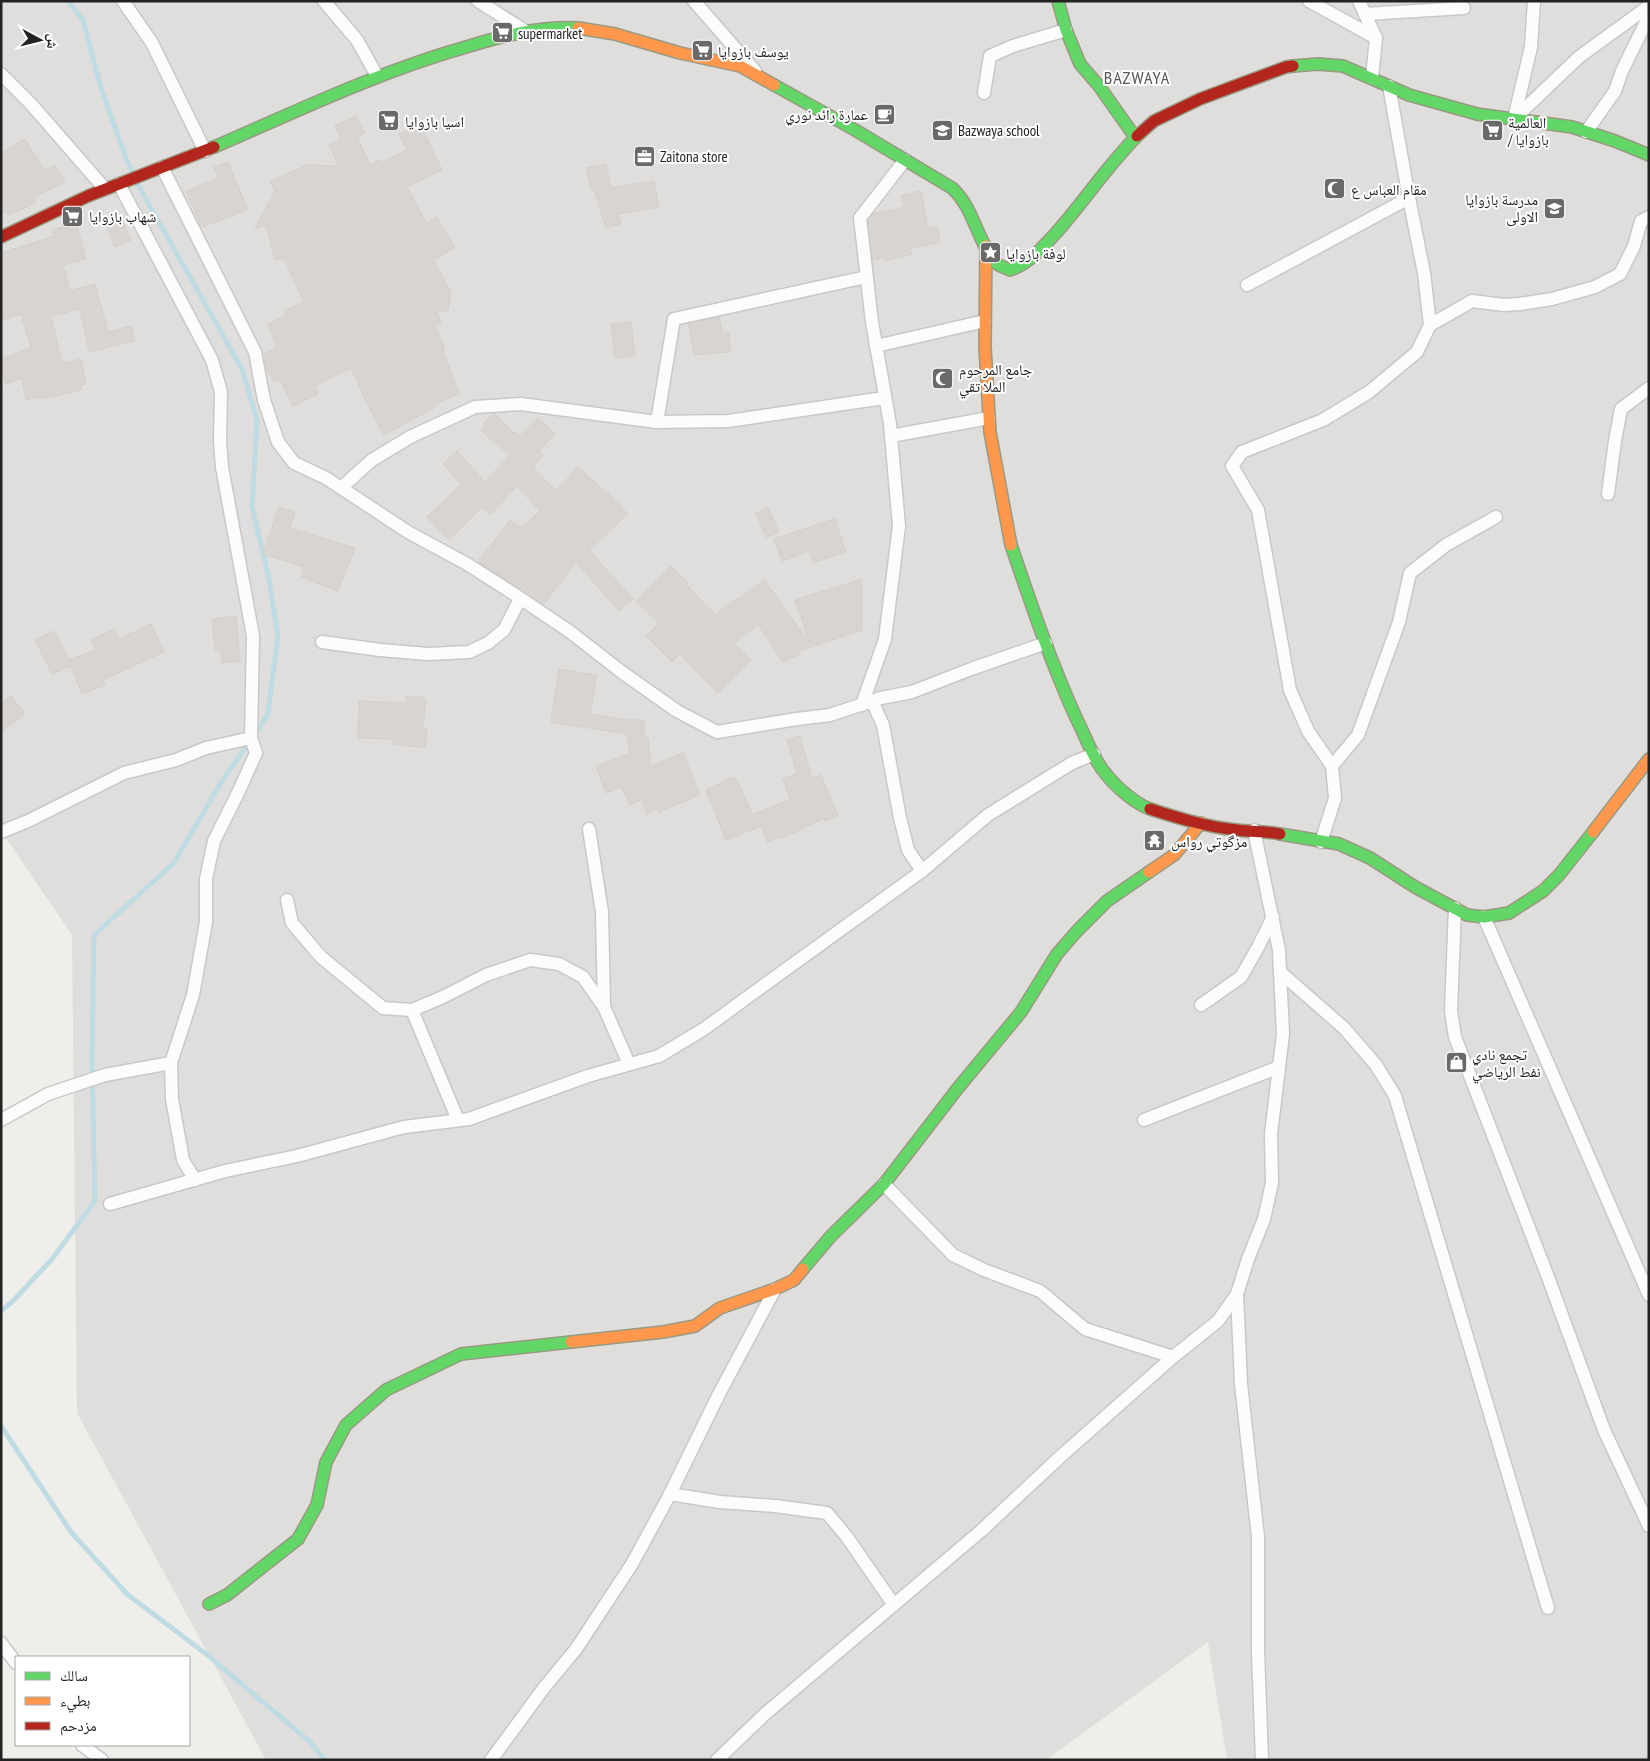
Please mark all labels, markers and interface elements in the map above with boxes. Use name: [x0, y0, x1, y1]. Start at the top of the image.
north arrow: [15, 15, 65, 65]
supermarket icon: supermarket: [490, 21, 514, 45]
place label: supermarket: [518, 24, 582, 43]
text: ش: [43, 33, 63, 50]
supermarket icon: يوسف بازوايا: [690, 39, 714, 63]
place label: يوسف بازوايا: [718, 42, 789, 61]
district label: BAZWAYA: [1104, 66, 1170, 89]
cafe icon: عمارة رائد نوري: [872, 102, 896, 126]
place label: عمارة رائد نوري: [785, 105, 868, 126]
supermarket icon: اسيا بازوايا: [377, 109, 401, 133]
place label: اسيا بازوايا: [405, 112, 464, 131]
place label: العالمية / بازوايا: [1507, 113, 1549, 149]
school or university icon: Bazwaya school: [930, 118, 954, 142]
supermarket icon: العالمية / بازوايا: [1480, 119, 1504, 143]
place label: Bazwaya school: [958, 121, 1040, 140]
office icon: Zaitona store: [632, 144, 656, 168]
place label: Zaitona store: [660, 147, 728, 166]
mosque icon: مقام العباس ع: [1323, 177, 1347, 201]
place label: مقام العباس ع: [1351, 180, 1427, 200]
place label: مدرسة بازوايا الاولى: [1465, 190, 1538, 227]
school or university icon: مدرسة بازوايا الاولى: [1542, 196, 1566, 220]
supermarket icon: شهاب بازوايا: [61, 204, 85, 228]
place label: شهاب بازوايا: [89, 207, 157, 226]
place icon: لوفة بازوايا: [978, 241, 1002, 265]
place label: لوفة بازوايا: [1006, 244, 1066, 263]
place label: جامع المرحوم الملا تقي: [959, 360, 1033, 398]
mosque icon: جامع المرحوم الملا تقي: [931, 366, 955, 390]
temple icon: مزگوتي رواس: [1143, 829, 1167, 853]
place label: مزگوتي رواس: [1171, 832, 1248, 853]
place label: تجمع نادي نفط الرياضي: [1472, 1045, 1541, 1083]
shop icon: تجمع نادي نفط الرياضي: [1444, 1051, 1468, 1075]
legend: [15, 1656, 190, 1746]
text: سالك: [60, 1666, 88, 1685]
text: بطيء: [60, 1691, 90, 1713]
text: مزدحم: [60, 1716, 97, 1736]

